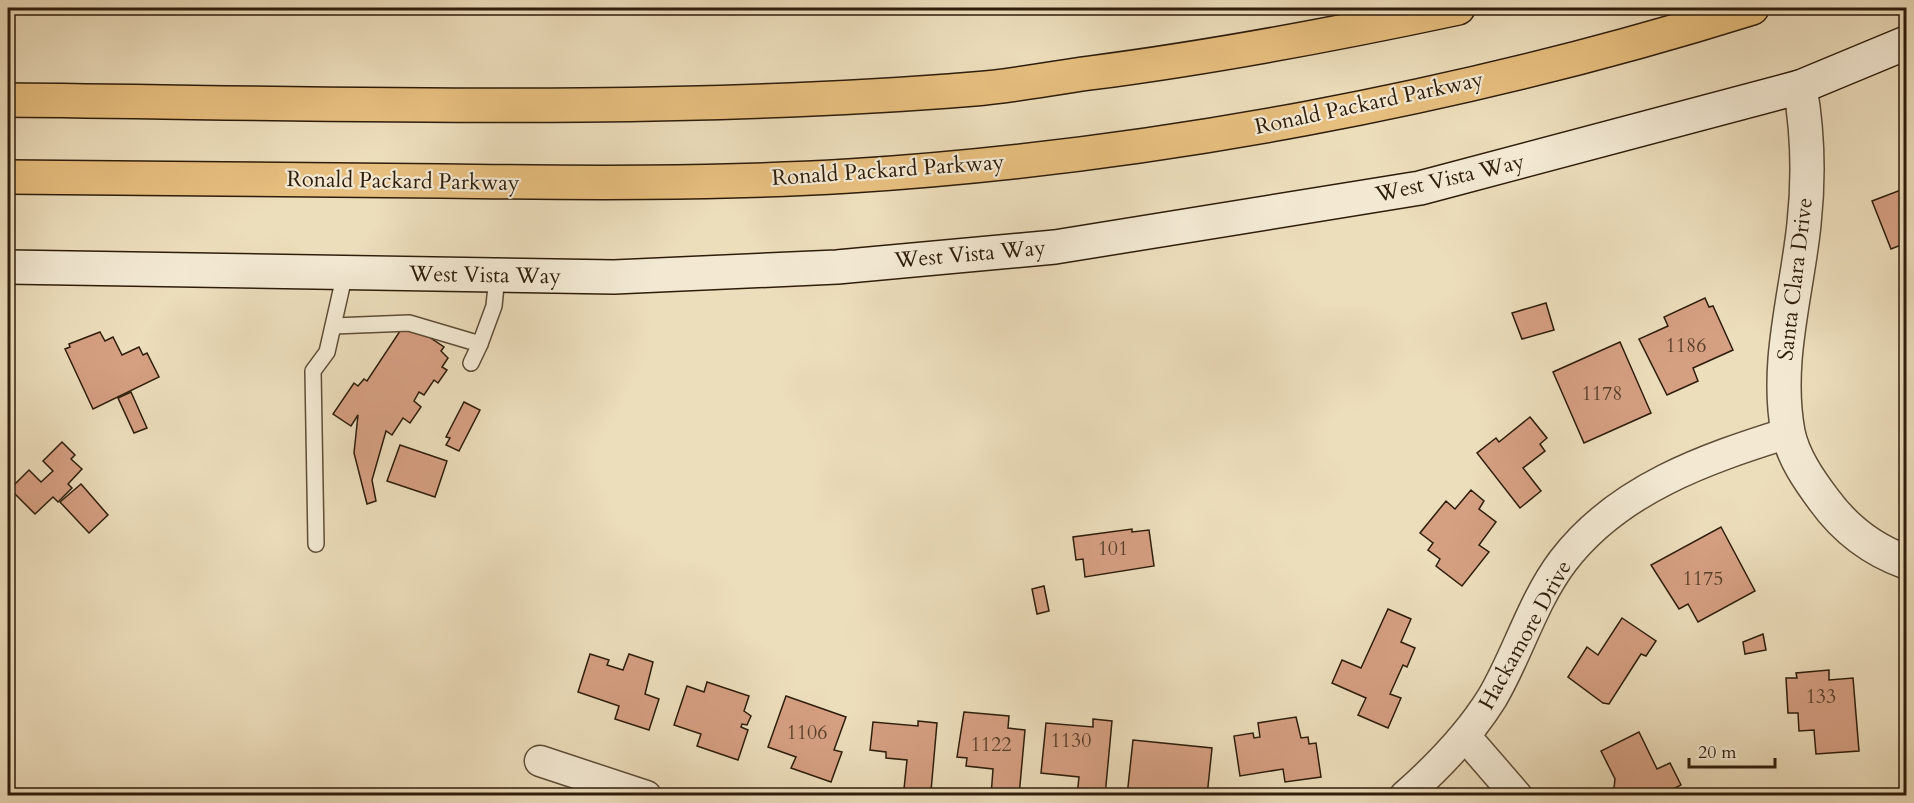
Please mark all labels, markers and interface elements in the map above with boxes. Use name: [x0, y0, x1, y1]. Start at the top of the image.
street label: Ronald Packard Parkway: [1252, 64, 1486, 142]
street label: West Vista Way: [1372, 146, 1528, 210]
street label: Ronald Packard Parkway: [771, 147, 1006, 193]
street label: Ronald Packard Parkway: [286, 164, 520, 198]
street label: Santa Clara Drive: [1770, 196, 1820, 362]
street label: West Vista Way: [892, 232, 1047, 276]
street label: West Vista Way: [408, 259, 562, 291]
house number: 1186: [1666, 332, 1706, 359]
house number: 1178: [1582, 380, 1622, 407]
house number: 101: [1098, 535, 1128, 562]
street label: Hackamore Drive: [1471, 555, 1579, 715]
house number: 1175: [1683, 565, 1723, 592]
house number: 133: [1806, 683, 1836, 710]
house number: 1106: [787, 719, 827, 746]
house number: 1130: [1051, 727, 1091, 754]
house number: 1122: [971, 731, 1011, 758]
scale bar: [1689, 731, 1774, 769]
text: 20 m: [1698, 740, 1737, 765]

